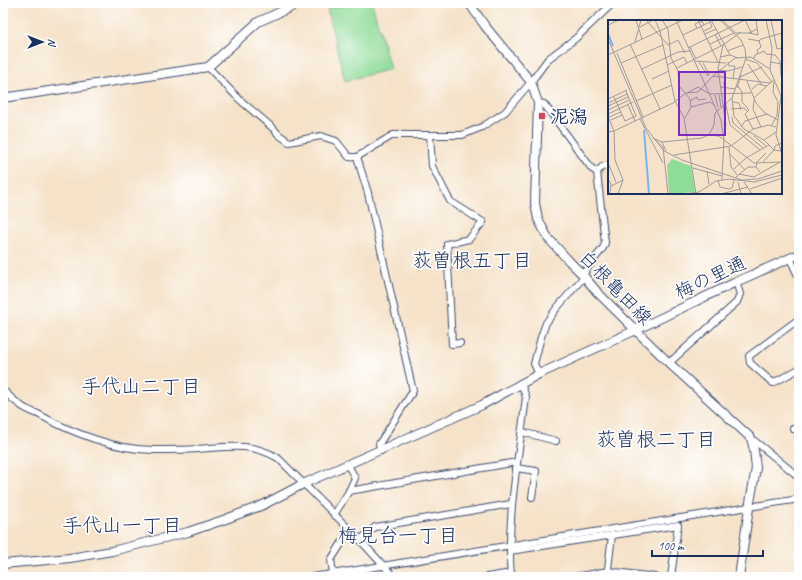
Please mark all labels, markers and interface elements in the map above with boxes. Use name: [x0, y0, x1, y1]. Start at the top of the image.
inset map: [608, 20, 782, 194]
north arrow: [22, 22, 62, 62]
text: N: [45, 39, 59, 48]
place label: 泥潟: [550, 105, 588, 129]
marker: 泥潟: [537, 111, 547, 121]
street label: 白根亀田線: [574, 245, 657, 330]
district label: 荻曽根五丁目: [412, 248, 532, 273]
street label: 梅の里通: [671, 251, 750, 305]
district label: 手代山二丁目: [81, 374, 201, 399]
district label: 荻曽根二丁目: [596, 427, 716, 452]
district label: 手代山一丁目: [62, 513, 182, 538]
district label: 梅見台一丁目: [338, 523, 458, 548]
scale bar: [652, 532, 763, 558]
text: 100 m: [658, 538, 685, 554]

